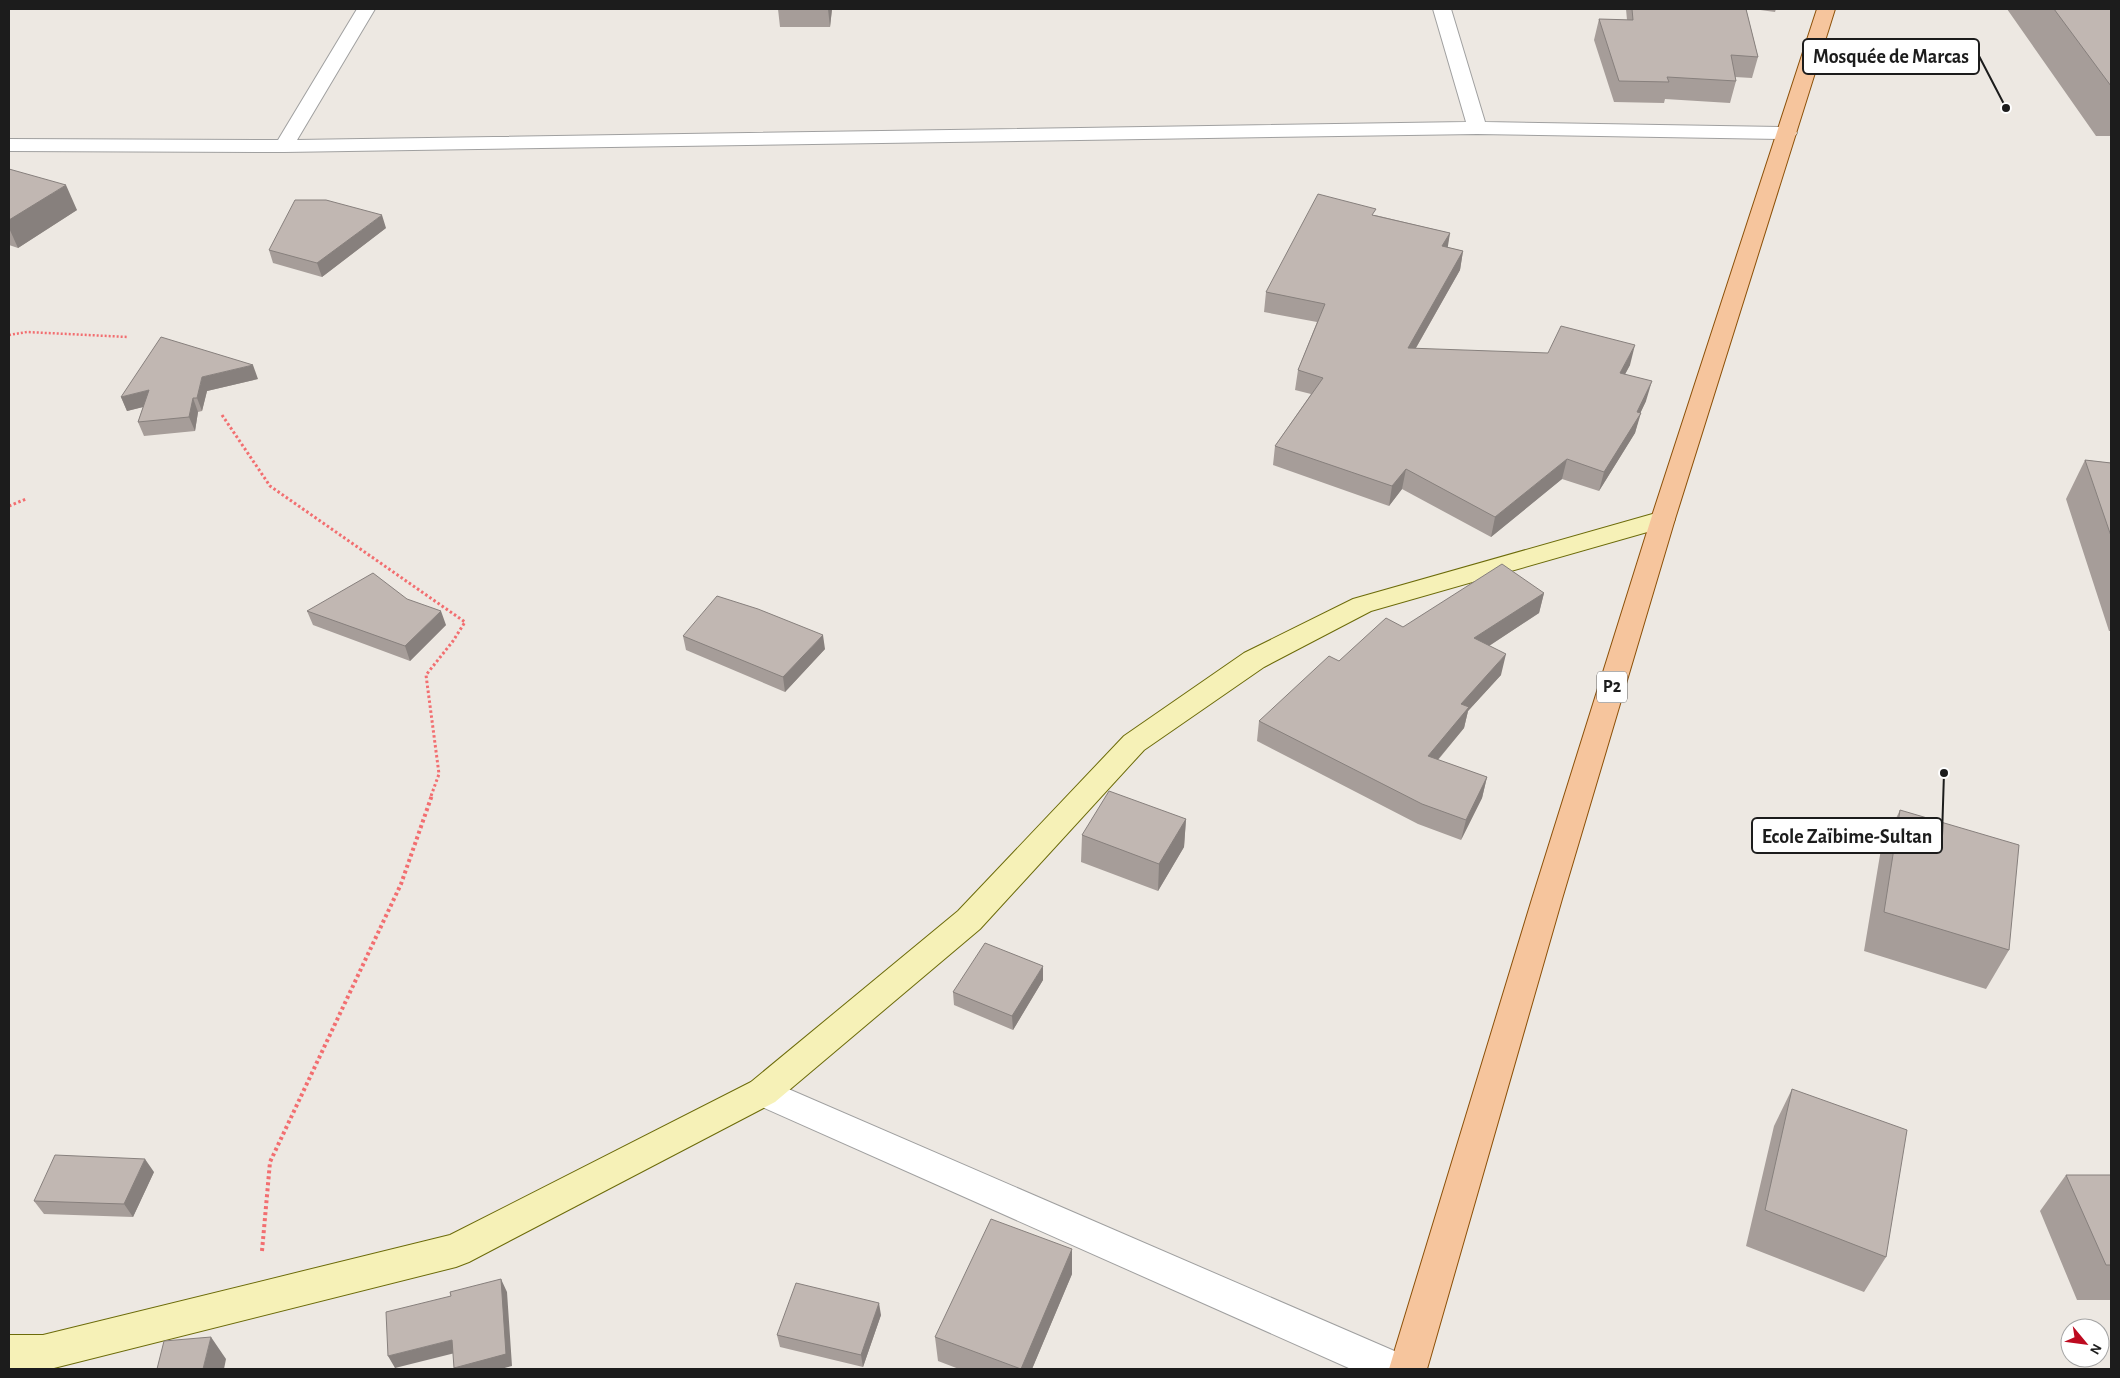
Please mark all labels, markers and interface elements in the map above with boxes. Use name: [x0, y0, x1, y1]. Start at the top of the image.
callout: Mosquée de Marcas: [1803, 39, 1979, 74]
text: Mosquée de Marcas: [1813, 47, 1969, 67]
road number: P2: [1597, 672, 1627, 702]
callout: Ecole Zaïbime-Sultan: [1752, 818, 1942, 853]
text: Ecole Zaïbime-Sultan: [1762, 827, 1932, 847]
north arrow: [2060, 1318, 2110, 1368]
text: N: [2087, 1341, 2104, 1356]

